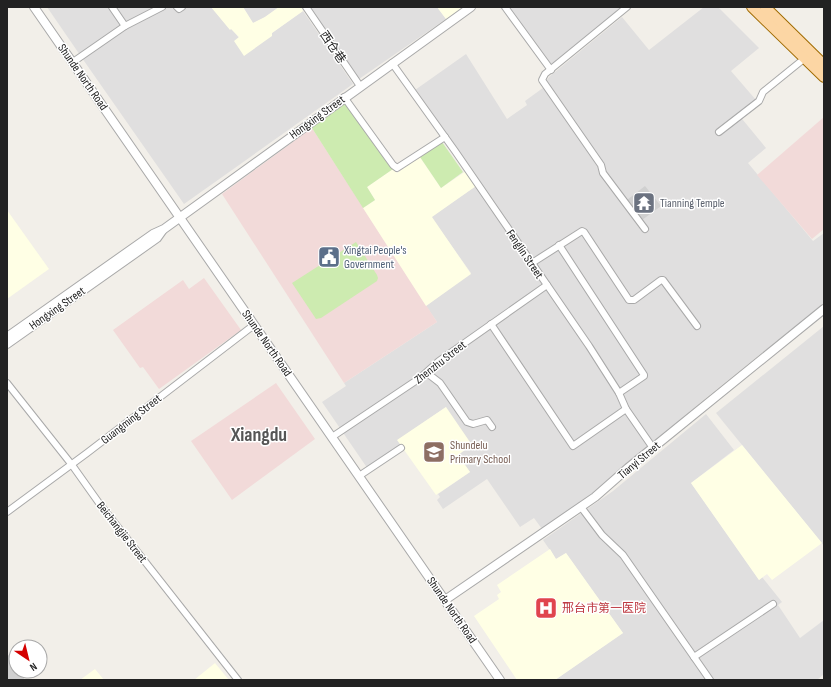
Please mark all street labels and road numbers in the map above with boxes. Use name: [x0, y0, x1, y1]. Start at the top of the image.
street label: 西仓巷: [316, 28, 349, 66]
street label: Shunde North Road: [54, 41, 111, 113]
street label: Hongxing Street: [287, 92, 348, 143]
street label: Fenglin Street: [503, 227, 547, 282]
street label: Hongxing Street: [26, 283, 88, 333]
street label: Shunde North Road: [238, 307, 295, 379]
street label: Zhenzhu Street: [411, 337, 470, 387]
street label: Guangming Street: [98, 391, 165, 448]
street label: Tianyi Street: [615, 438, 664, 482]
street label: Beichangjie Street: [93, 499, 150, 566]
street label: Shunde North Road: [423, 574, 480, 646]

